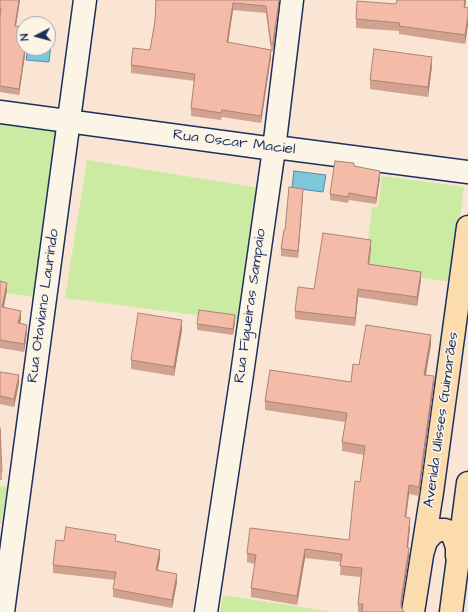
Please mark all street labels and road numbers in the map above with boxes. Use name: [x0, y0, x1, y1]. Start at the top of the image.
street label: Rua Oscar Maciel: [172, 127, 296, 159]
street label: Rua Otaviano Laurindo: [24, 228, 64, 384]
street label: Rua Figueiras Sampaio: [231, 228, 271, 384]
street label: Avenida Ulisses Guimarães: [421, 331, 463, 509]

